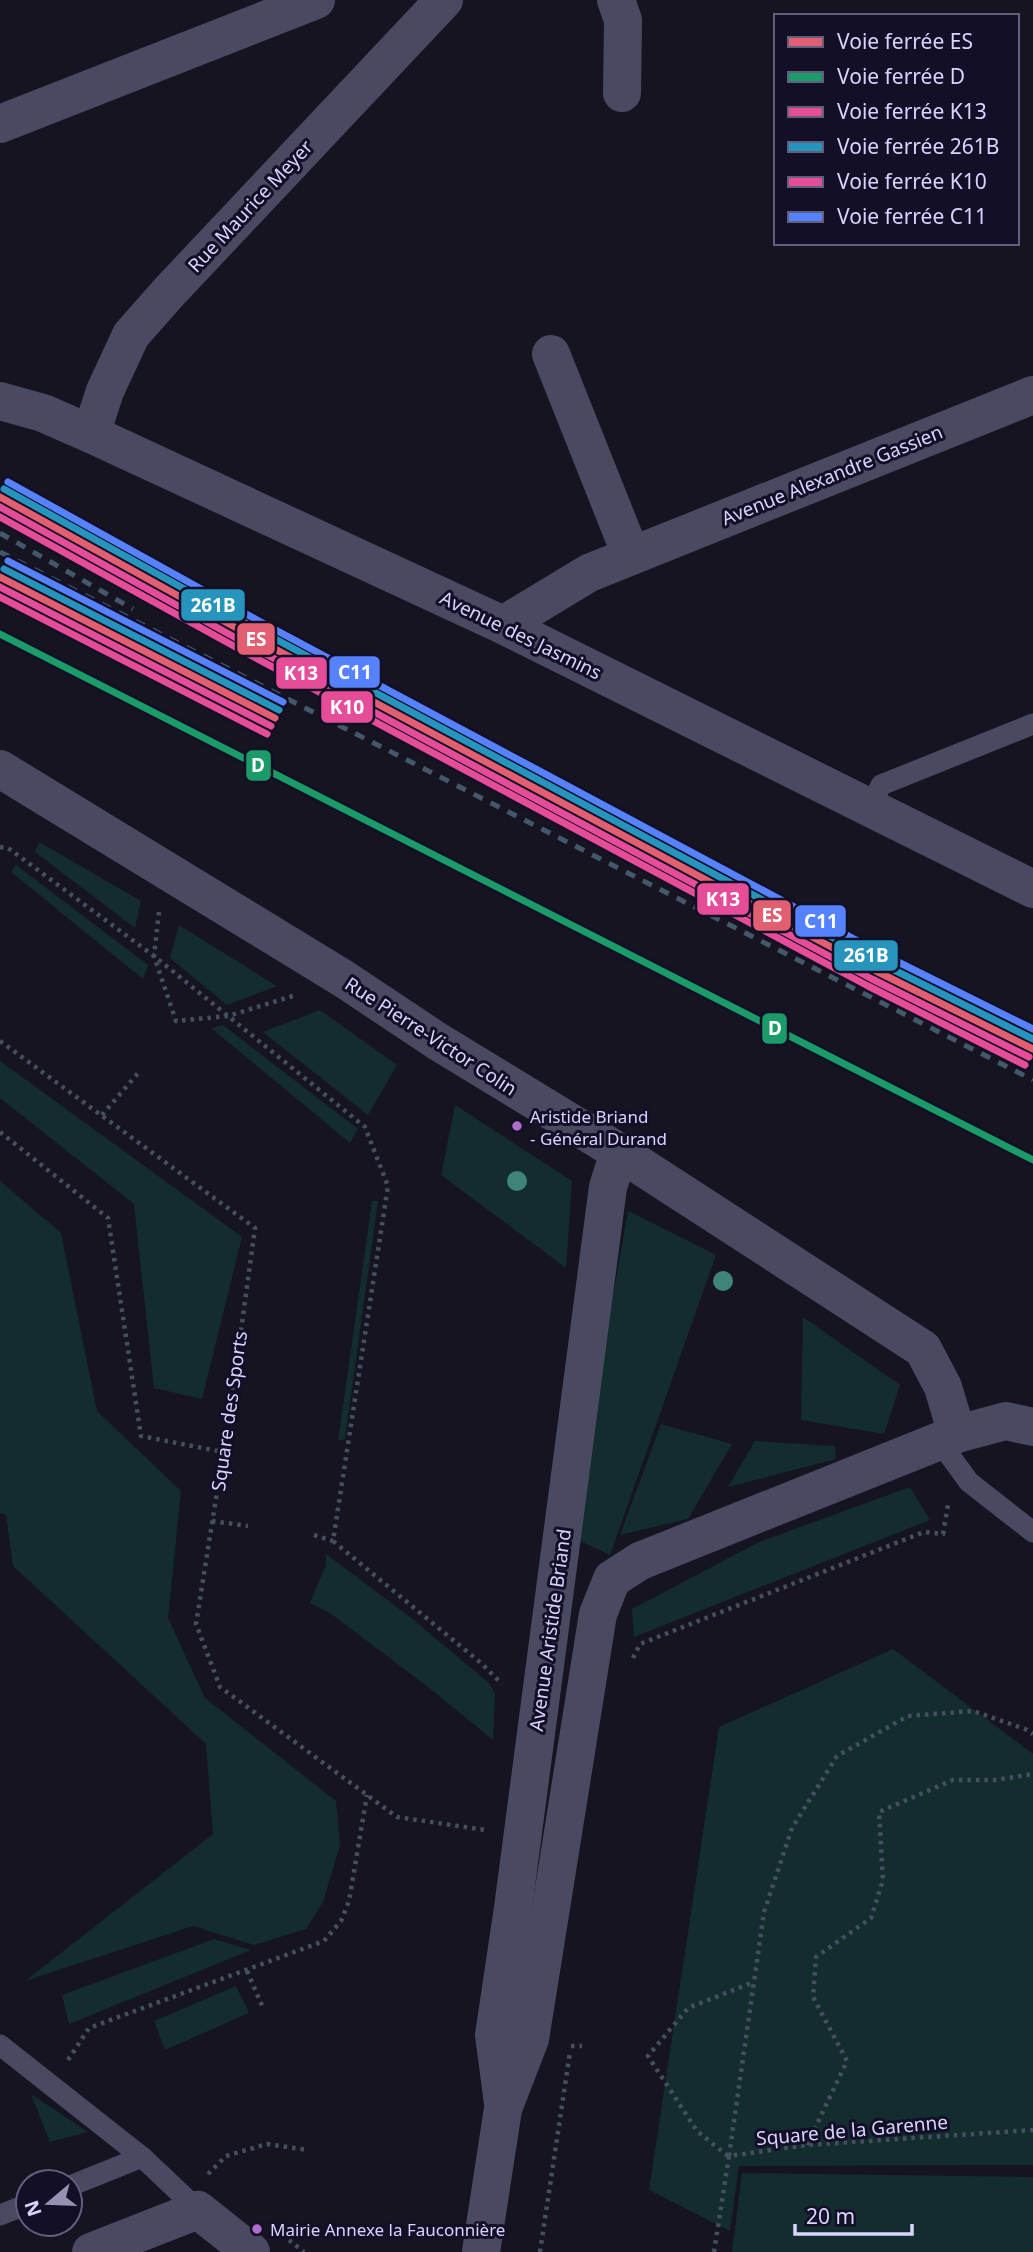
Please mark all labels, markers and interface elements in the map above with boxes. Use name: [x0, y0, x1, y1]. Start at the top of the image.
legend: [774, 14, 1019, 245]
text: Voie ferrée ES: [837, 27, 973, 55]
text: Voie ferrée D: [837, 62, 965, 90]
text: Voie ferrée K13: [837, 97, 987, 125]
text: Voie ferrée 261B: [837, 132, 999, 160]
street label: Rue Maurice Meyer: [182, 134, 318, 278]
text: Voie ferrée K10: [837, 167, 987, 195]
text: Voie ferrée C11: [837, 202, 987, 230]
street label: Avenue Alexandre Gassien: [718, 419, 946, 531]
street label: Avenue des Jasmins: [436, 585, 606, 685]
line badge: 261B: [180, 588, 246, 622]
text: 261B: [190, 592, 236, 618]
line badge: ES: [236, 622, 276, 656]
text: ES: [245, 626, 267, 652]
line badge: C11: [328, 655, 381, 689]
line badge: K13: [275, 656, 328, 690]
text: C11: [338, 659, 372, 685]
text: K13: [284, 660, 318, 686]
line badge: K10: [320, 690, 374, 724]
text: K10: [330, 694, 364, 720]
line badge: D: [245, 749, 272, 782]
text: D: [251, 752, 265, 778]
line badge: K13: [696, 882, 750, 916]
text: K13: [706, 886, 740, 912]
line badge: ES: [752, 899, 792, 932]
text: ES: [761, 902, 783, 928]
line badge: C11: [794, 904, 847, 938]
text: C11: [804, 908, 838, 934]
line badge: 261B: [833, 939, 899, 972]
text: 261B: [843, 942, 889, 968]
street label: Rue Pierre-Victor Colin: [340, 971, 522, 1101]
line badge: D: [761, 1012, 788, 1045]
text: D: [768, 1015, 782, 1041]
place label: Aristide Briand - Général Durand: [530, 1105, 667, 1150]
marker: Aristide Briand - Général Durand: [510, 1119, 524, 1133]
street label: Square des Sports: [205, 1329, 253, 1493]
street label: Avenue Aristide Briand: [523, 1527, 577, 1733]
street label: Square de la Garenne: [755, 2109, 949, 2151]
north arrow: [14, 2168, 84, 2238]
scale bar: [795, 2192, 912, 2236]
text: N: [18, 2197, 48, 2220]
text: 20 m: [806, 2202, 855, 2230]
place label: Mairie Annexe la Fauconnière: [270, 2218, 505, 2241]
marker: Mairie Annexe la Fauconnière: [250, 2222, 264, 2236]

